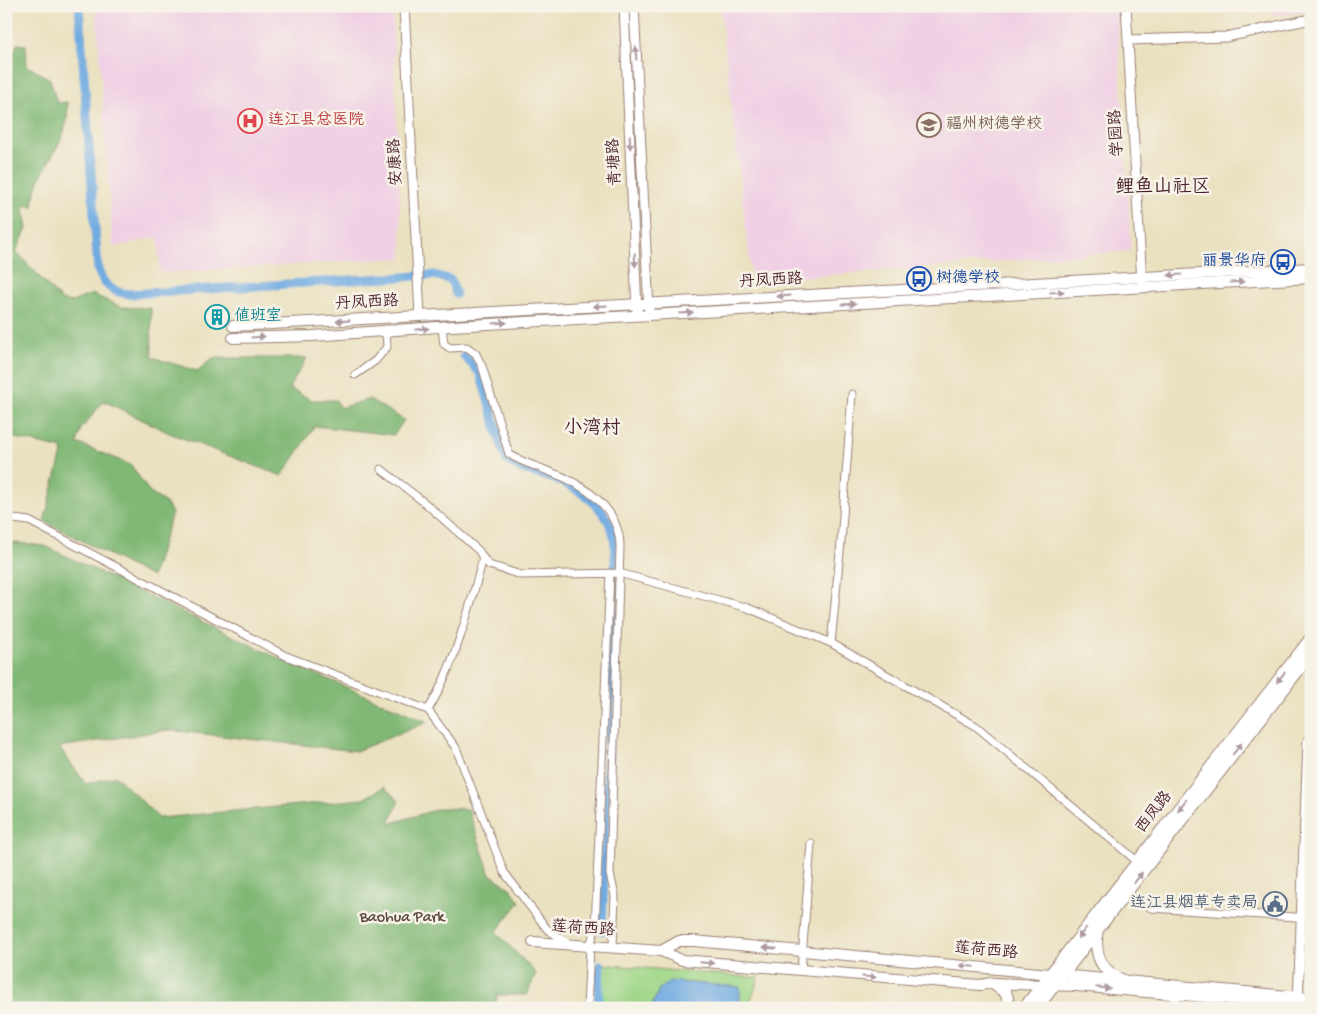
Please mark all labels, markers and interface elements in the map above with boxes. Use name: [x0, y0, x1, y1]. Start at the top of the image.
one-way arrow: [632, 45, 640, 61]
hospital icon: 连江县总医院: [237, 108, 263, 134]
street label: 学园路: [1105, 109, 1129, 158]
place label: 连江县总医院: [268, 110, 364, 131]
school or university icon: 福州树德学校: [916, 112, 942, 138]
place label: 福州树德学校: [946, 114, 1042, 135]
one-way arrow: [626, 135, 634, 151]
street label: 安康路: [384, 138, 408, 187]
street label: 青塘路: [603, 138, 627, 187]
district label: 鲤鱼山社区: [1115, 176, 1211, 200]
bus stop icon: 丽景华府: [1270, 249, 1296, 275]
place label: 丽景华府: [1202, 251, 1266, 272]
one-way arrow: [632, 252, 640, 268]
bus stop icon: 树德学校: [906, 266, 932, 292]
street label: 丹凤西路: [738, 269, 803, 293]
place label: 树德学校: [936, 269, 1000, 289]
one-way arrow: [1166, 272, 1182, 280]
one-way arrow: [1229, 278, 1245, 286]
one-way arrow: [1049, 288, 1065, 296]
street label: 丹凤西路: [334, 291, 399, 315]
one-way arrow: [776, 293, 792, 301]
one-way arrow: [841, 299, 857, 307]
one-way arrow: [592, 303, 608, 311]
building icon: 值班室: [204, 304, 230, 330]
place label: 值班室: [234, 306, 282, 327]
one-way arrow: [679, 308, 695, 316]
one-way arrow: [334, 317, 350, 325]
one-way arrow: [493, 319, 509, 327]
one-way arrow: [414, 325, 430, 333]
one-way arrow: [250, 332, 266, 340]
district label: 小湾村: [563, 417, 621, 441]
one-way arrow: [1276, 670, 1286, 684]
one-way arrow: [1232, 743, 1243, 756]
street label: 西凤路: [1131, 787, 1177, 838]
one-way arrow: [1176, 798, 1187, 811]
one-way arrow: [1133, 872, 1144, 885]
public building icon: 连江县烟草专卖局: [1262, 891, 1288, 917]
place label: 连江县烟草专卖局: [1130, 893, 1258, 914]
park label: Baohua Park: [359, 909, 446, 928]
street label: 莲荷西路: [550, 916, 616, 942]
one-way arrow: [1076, 926, 1087, 939]
street label: 莲荷西路: [953, 938, 1019, 964]
one-way arrow: [762, 944, 778, 952]
one-way arrow: [699, 959, 715, 967]
one-way arrow: [959, 962, 975, 970]
one-way arrow: [861, 973, 877, 981]
one-way arrow: [1095, 985, 1111, 993]

